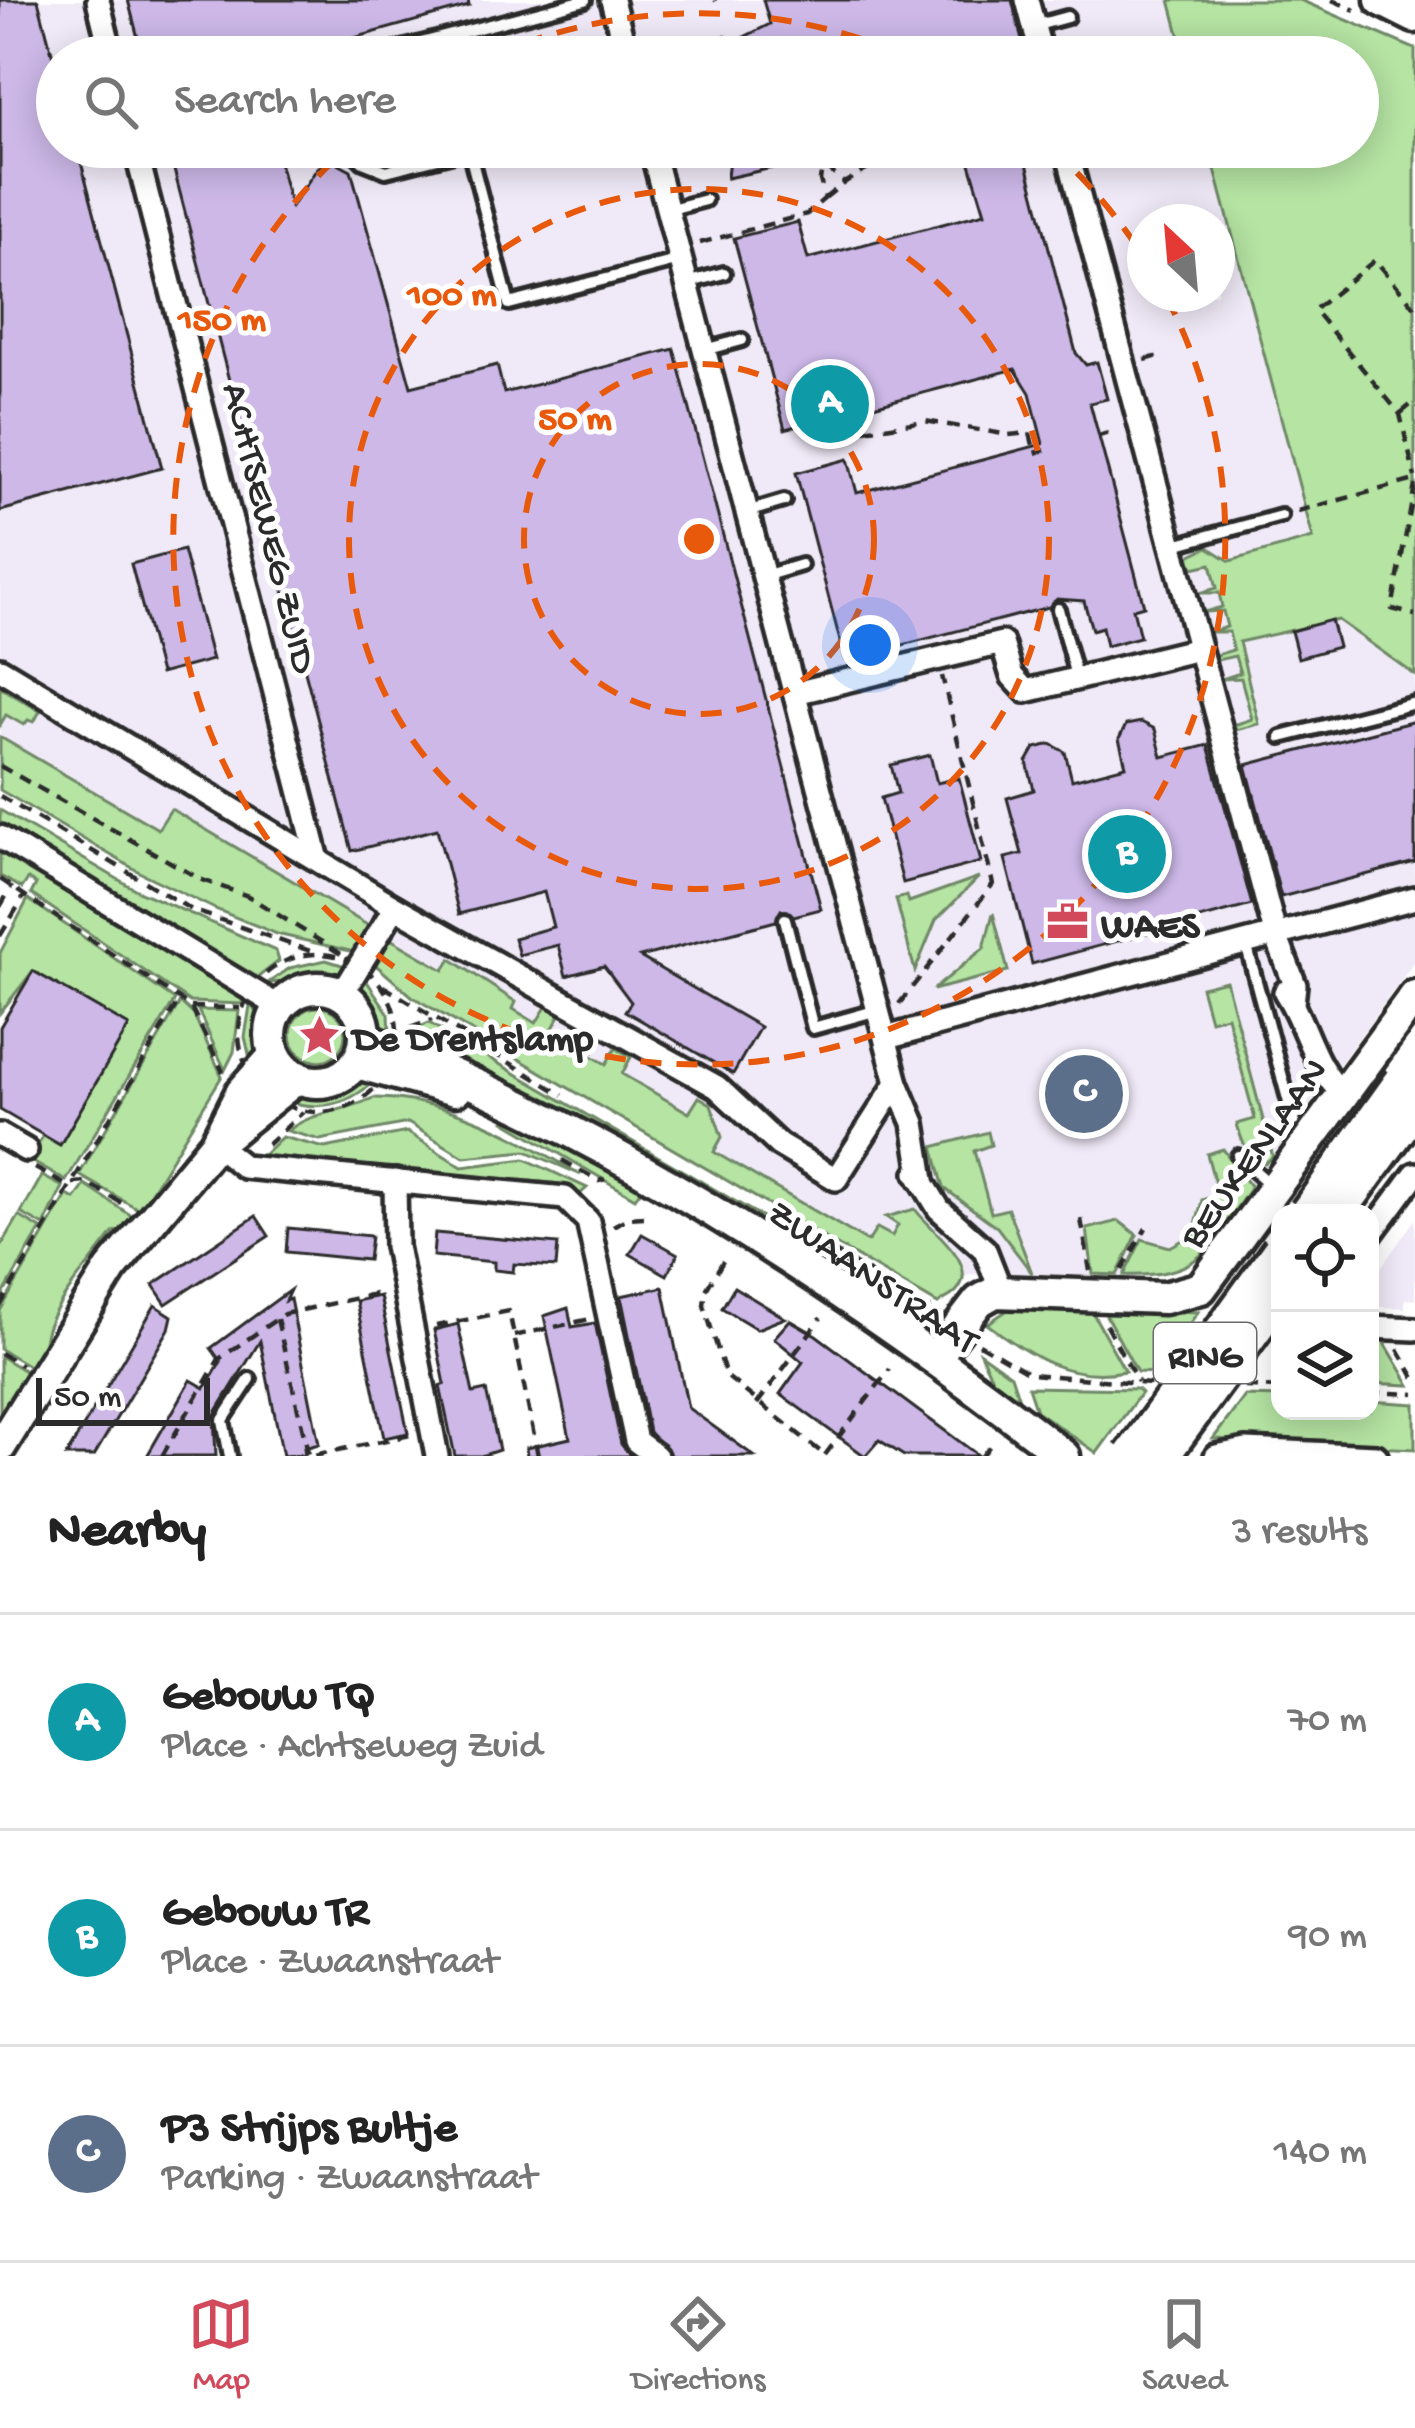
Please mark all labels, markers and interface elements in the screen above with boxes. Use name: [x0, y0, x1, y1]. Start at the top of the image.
search box: [36, 36, 1379, 168]
icon: search: [78, 69, 144, 135]
text: Search here: [174, 76, 396, 129]
north arrow: [1127, 204, 1235, 312]
text: 100 m: [405, 276, 497, 319]
text: 150 m: [176, 301, 266, 344]
pin: A: [791, 359, 869, 449]
street label: ACHTSEWEG ZUID: [208, 379, 325, 679]
text: 50 m: [538, 400, 612, 443]
centre of rings: [678, 518, 720, 560]
your location: [840, 615, 900, 675]
pin: B: [1088, 809, 1166, 899]
office icon: WAES: [1044, 899, 1090, 945]
place label: WAES: [1101, 906, 1200, 952]
place icon: De Drentslamp: [296, 1012, 342, 1058]
place label: De Drentslamp: [350, 1019, 594, 1065]
pin: C: [1045, 1049, 1123, 1139]
street label: BEUKENLAAN: [1172, 1051, 1341, 1260]
street label: ZWAANSTRAAT: [757, 1192, 987, 1368]
map controls: [1271, 1204, 1379, 1420]
button: locate: [1271, 1204, 1379, 1312]
button: layers: [1271, 1312, 1379, 1420]
road number: RING: [1154, 1323, 1256, 1383]
scale bar: [36, 1372, 210, 1425]
text: 50 m: [54, 1380, 121, 1418]
text: Nearby: [48, 1504, 206, 1564]
text: 3 results: [1232, 1511, 1367, 1557]
text: Gebouw TQ: [162, 1672, 375, 1725]
text: A: [75, 1699, 99, 1745]
text: 70 m: [1288, 1699, 1367, 1745]
text: Place · Achtseweg Zuid: [162, 1725, 542, 1771]
text: Gebouw TR: [162, 1888, 368, 1941]
text: B: [77, 1915, 97, 1961]
text: 90 m: [1288, 1915, 1367, 1961]
text: Place · Zwaanstraat: [162, 1941, 498, 1987]
text: P3 Strijps Bultje: [162, 2104, 457, 2157]
text: C: [76, 2131, 98, 2177]
text: 140 m: [1274, 2131, 1367, 2177]
text: Parking · Zwaanstraat: [162, 2157, 537, 2203]
tab: Map: [188, 2291, 254, 2401]
tab: Directions: [631, 2291, 765, 2401]
tab: Saved: [1142, 2291, 1227, 2401]

